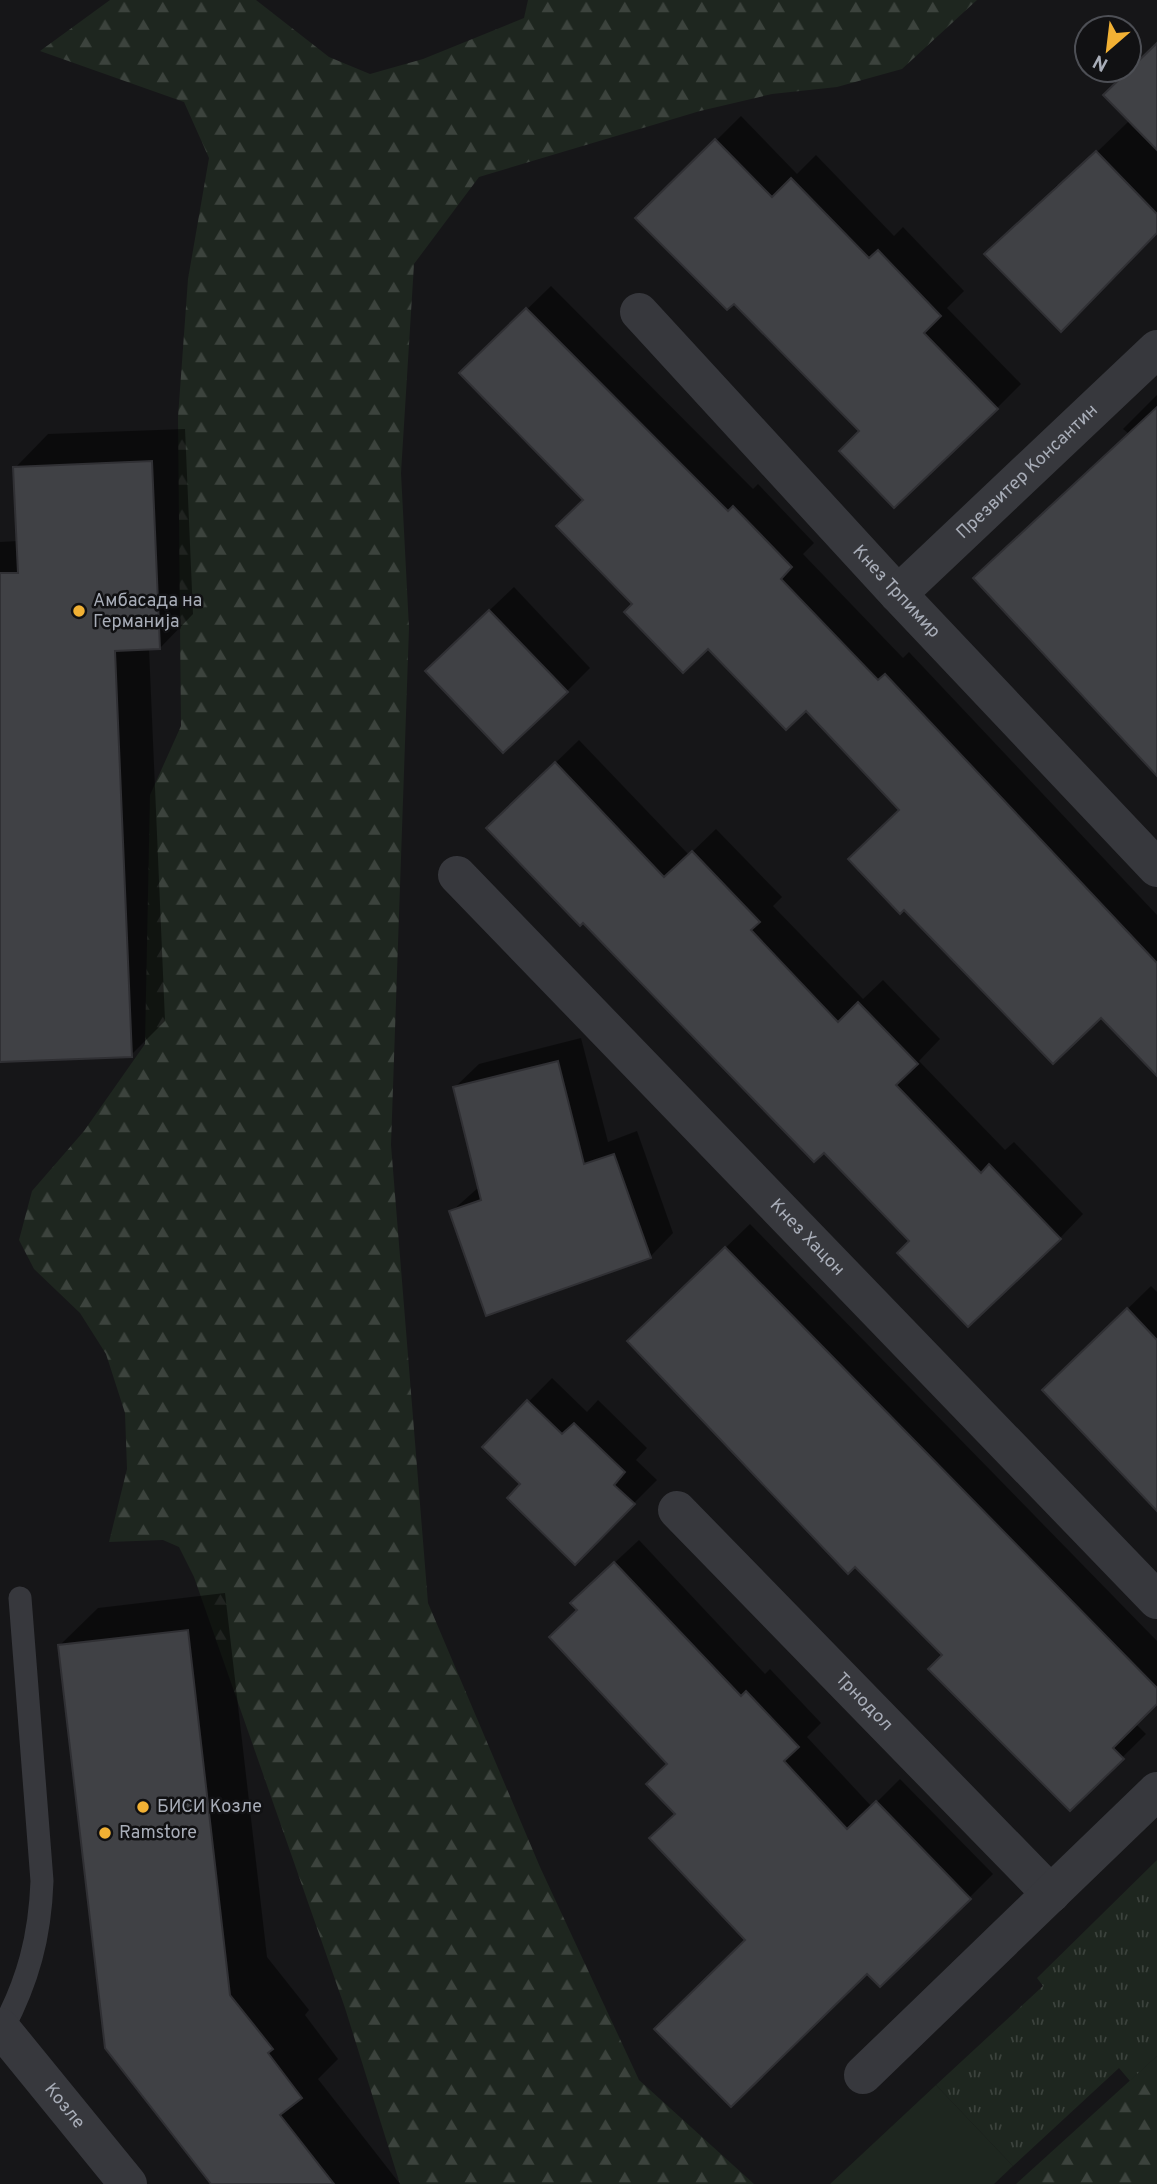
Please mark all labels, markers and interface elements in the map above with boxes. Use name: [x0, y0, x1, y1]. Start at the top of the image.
north arrow: [1073, 14, 1143, 84]
text: N: [1089, 48, 1113, 76]
street label: Презвитер Консантин: [952, 399, 1103, 544]
street label: Кнез Трпимир: [847, 540, 945, 643]
place label: Амбасада на Германија: [93, 590, 202, 634]
marker: Амбасада на Германија: [71, 603, 87, 619]
street label: Кнез Хацон: [765, 1194, 850, 1281]
street label: Трнодол: [830, 1668, 898, 1736]
place label: БИСИ Козле: [157, 1796, 262, 1819]
marker: БИСИ Козле: [135, 1799, 151, 1815]
place label: Ramstore: [119, 1822, 197, 1845]
marker: Ramstore: [97, 1825, 113, 1841]
street label: Козле: [39, 2079, 90, 2134]

